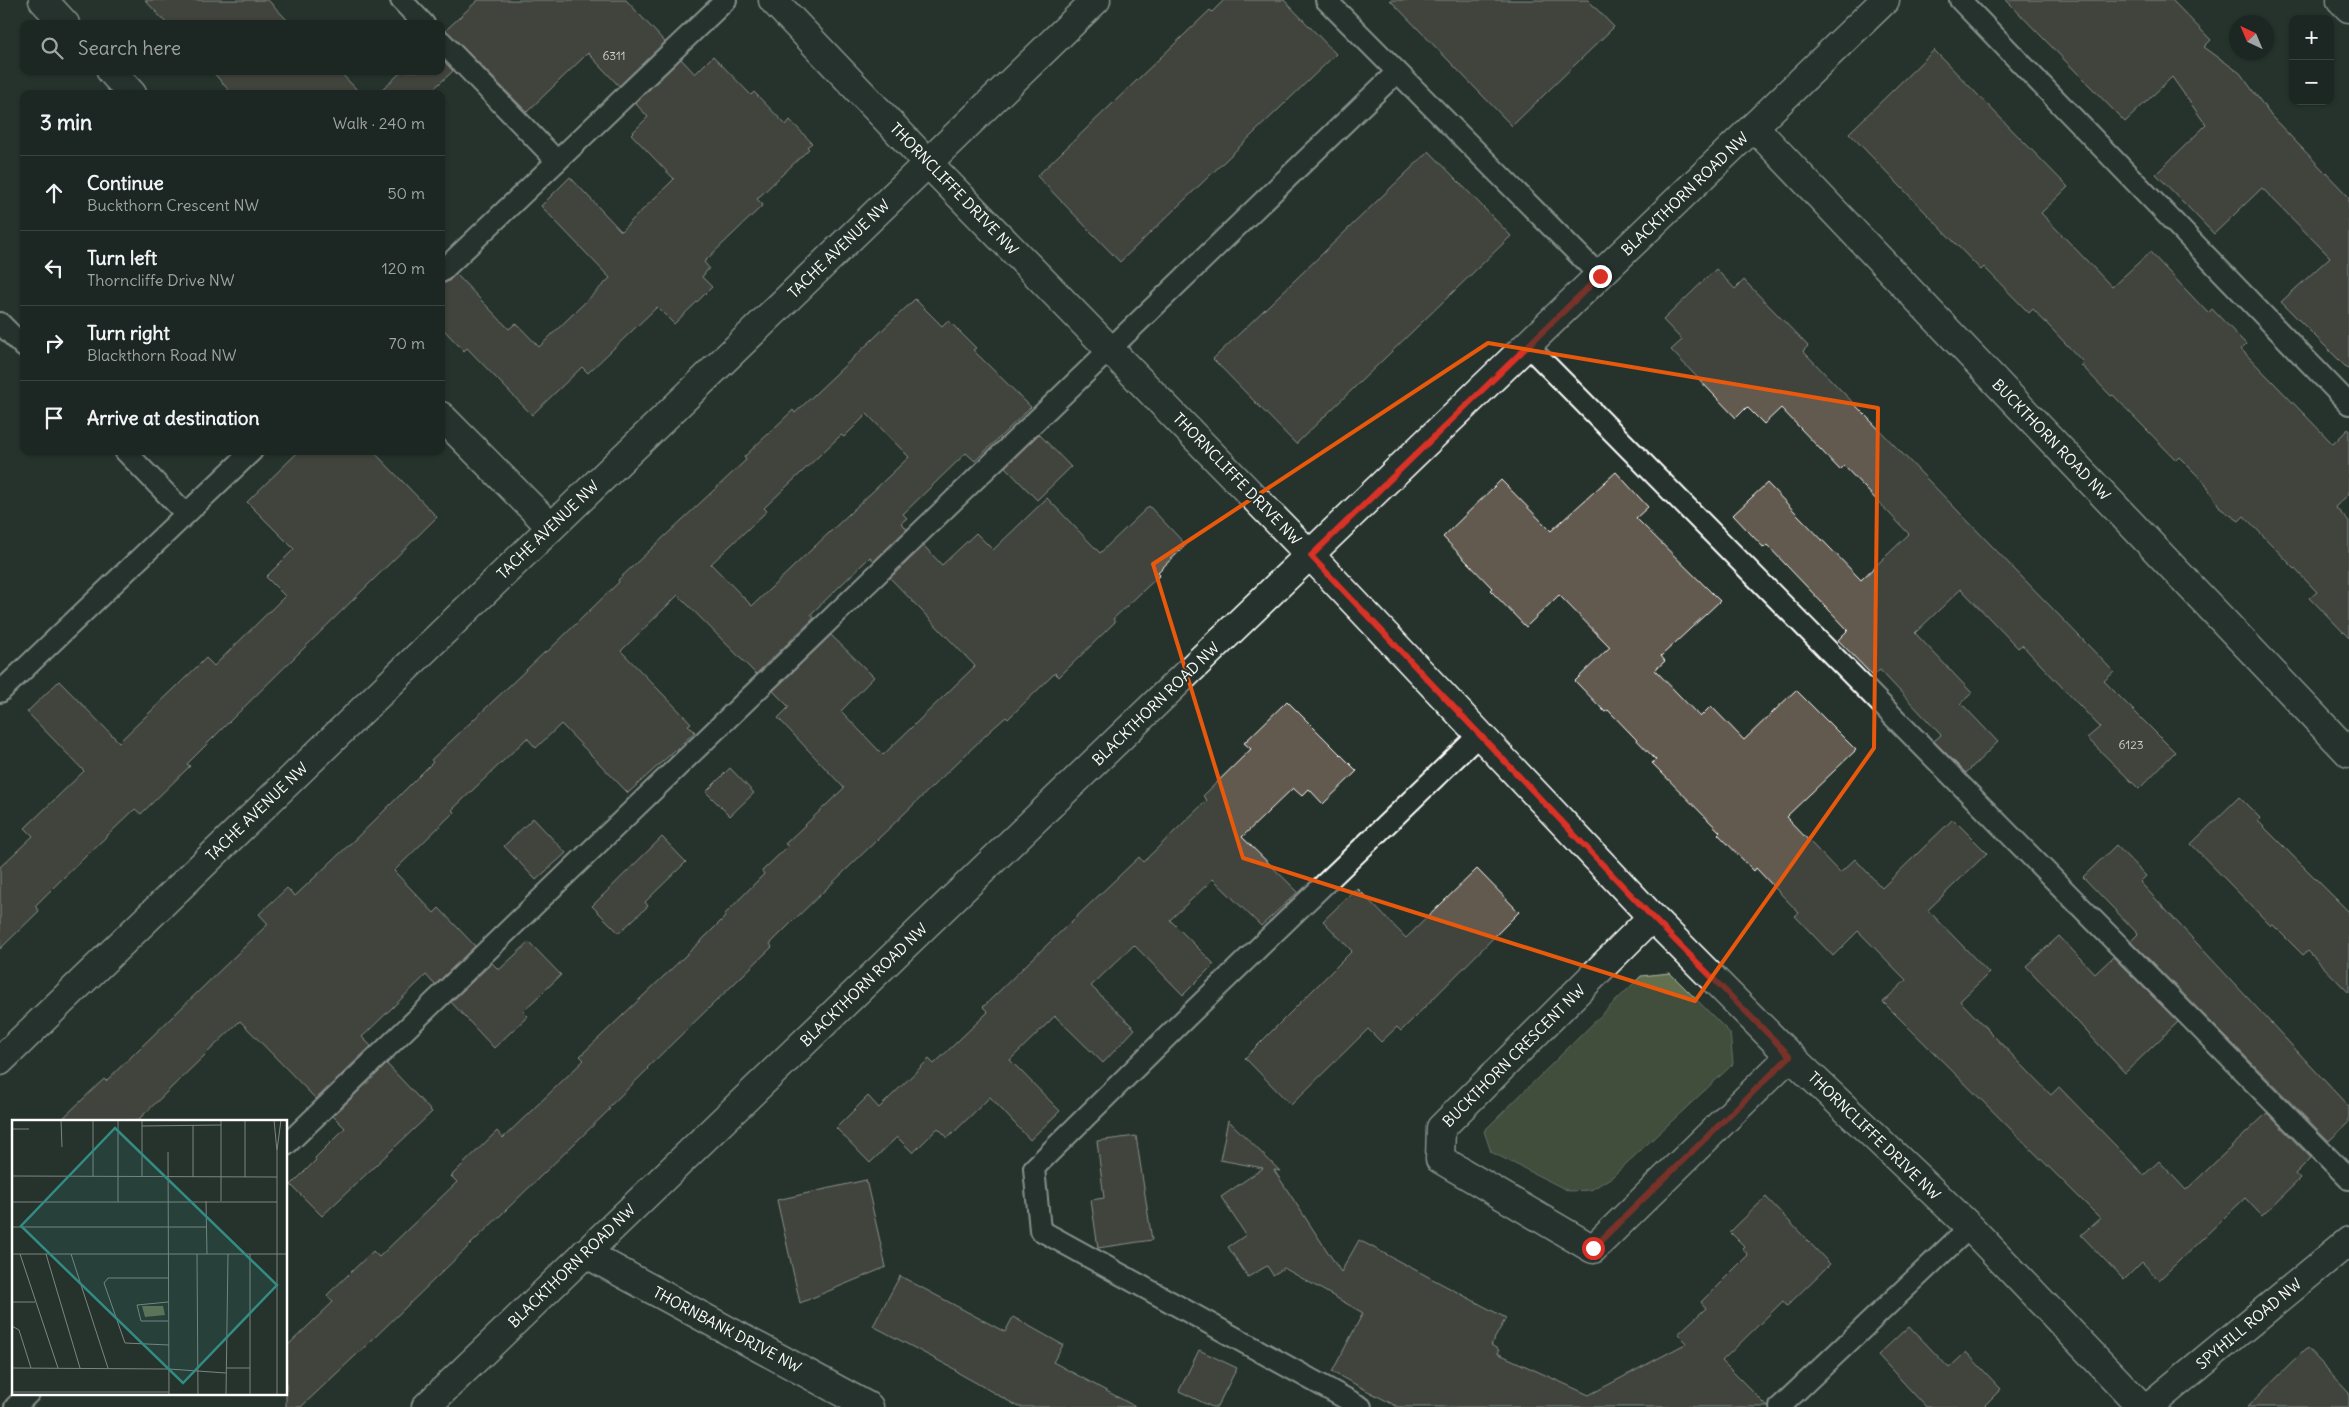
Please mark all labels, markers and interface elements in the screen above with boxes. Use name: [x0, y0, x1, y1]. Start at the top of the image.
north arrow: [2229, 15, 2274, 60]
map controls: [2289, 15, 2334, 105]
button: +: [2289, 15, 2334, 60]
search box: [20, 20, 445, 75]
icon: search: [38, 34, 66, 62]
text: Search here: [78, 36, 181, 60]
house number: 6311: [602, 48, 626, 63]
button: −: [2289, 60, 2334, 105]
text: 3 min: [40, 109, 92, 136]
text: Walk · 240 m: [333, 113, 425, 133]
street label: THORNCLIFFE DRIVE NW: [886, 119, 1023, 259]
street label: BLACKTHORN ROAD NW: [1617, 128, 1752, 259]
text: Continue: [87, 171, 164, 195]
icon: ahead: [40, 179, 68, 207]
text: 50 m: [387, 183, 425, 203]
text: Buckthorn Crescent NW: [87, 195, 259, 215]
street label: TACHE AVENUE NW: [784, 195, 894, 302]
text: Turn left: [87, 246, 157, 270]
icon: left: [40, 254, 68, 282]
text: 120 m: [382, 258, 425, 278]
route end: [1589, 265, 1612, 288]
text: Thorncliffe Drive NW: [87, 270, 234, 290]
text: Turn right: [87, 321, 170, 345]
icon: right: [40, 329, 68, 357]
text: 70 m: [389, 333, 425, 353]
text: Blackthorn Road NW: [87, 345, 237, 365]
street label: BUCKTHORN ROAD NW: [1988, 375, 2115, 505]
icon: arrive: [40, 404, 68, 432]
text: Arrive at destination: [87, 406, 260, 430]
street label: THORNCLIFFE DRIVE NW: [1169, 409, 1306, 549]
street label: TACHE AVENUE NW: [493, 476, 603, 583]
street label: BLACKTHORN ROAD NW: [1088, 638, 1223, 769]
house number: 6123: [2118, 737, 2144, 752]
street label: TACHE AVENUE NW: [202, 758, 312, 865]
street label: BLACKTHORN ROAD NW: [796, 919, 931, 1050]
street label: BUCKTHORN CRESCENT NW: [1438, 980, 1589, 1131]
street label: THORNCLIFFE DRIVE NW: [1804, 1067, 1945, 1204]
inset map: [12, 1120, 288, 1394]
street label: BLACKTHORN ROAD NW: [504, 1200, 639, 1331]
route start: [1582, 1237, 1605, 1260]
street label: SPYHILL ROAD NW: [2192, 1274, 2306, 1373]
street label: THORNBANK DRIVE NW: [650, 1282, 805, 1377]

